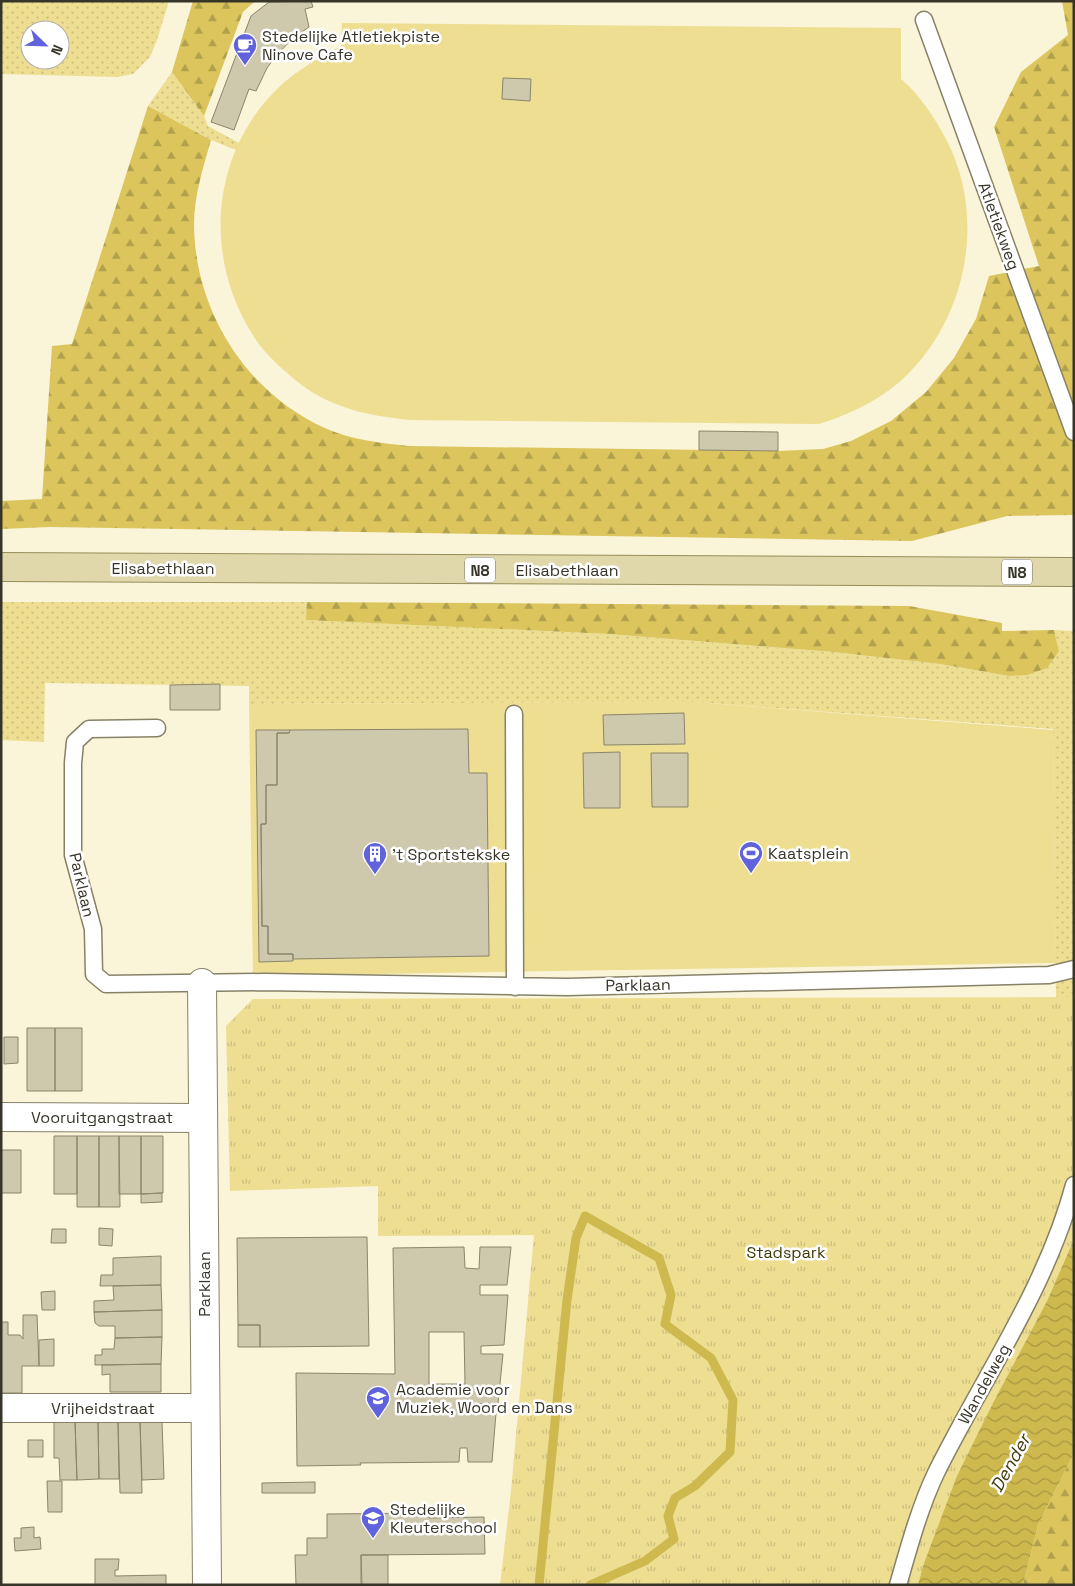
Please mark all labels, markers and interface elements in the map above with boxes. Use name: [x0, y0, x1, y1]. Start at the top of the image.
north arrow: [20, 20, 70, 70]
place label: Stedelijke Atletiekpiste Ninove Cafe: [262, 26, 440, 65]
cafe icon: Stedelijke Atletiekpiste Ninove Cafe: [232, 32, 258, 66]
text: N: [47, 42, 67, 58]
street label: Atletiekweg: [973, 179, 1025, 273]
street label: Elisabethlaan: [111, 558, 215, 579]
road number: N8: [465, 558, 495, 582]
street label: Elisabethlaan: [515, 560, 619, 581]
road number: N8: [1002, 560, 1032, 584]
sports icon: Kaatsplein: [738, 840, 764, 874]
building icon: 't Sportstekske: [362, 841, 388, 875]
place label: Kaatsplein: [768, 843, 849, 864]
place label: 't Sportstekske: [392, 844, 510, 865]
street label: Parklaan: [64, 851, 100, 919]
street label: Parklaan: [605, 974, 671, 996]
street label: Vooruitgangstraat: [31, 1107, 173, 1128]
park label: Stadspark: [747, 1242, 826, 1263]
street label: Parklaan: [194, 1251, 215, 1317]
street label: Wandelweg: [953, 1340, 1015, 1428]
place label: Academie voor Muziek, Woord en Dans: [396, 1379, 573, 1418]
school or university icon: Academie voor Muziek, Woord en Dans: [365, 1385, 391, 1419]
street label: Vrijheidstraat: [51, 1398, 155, 1419]
water label: Dender: [985, 1428, 1036, 1496]
place label: Stedelijke Kleuterschool: [390, 1499, 497, 1538]
school or university icon: Stedelijke Kleuterschool: [360, 1505, 386, 1539]

